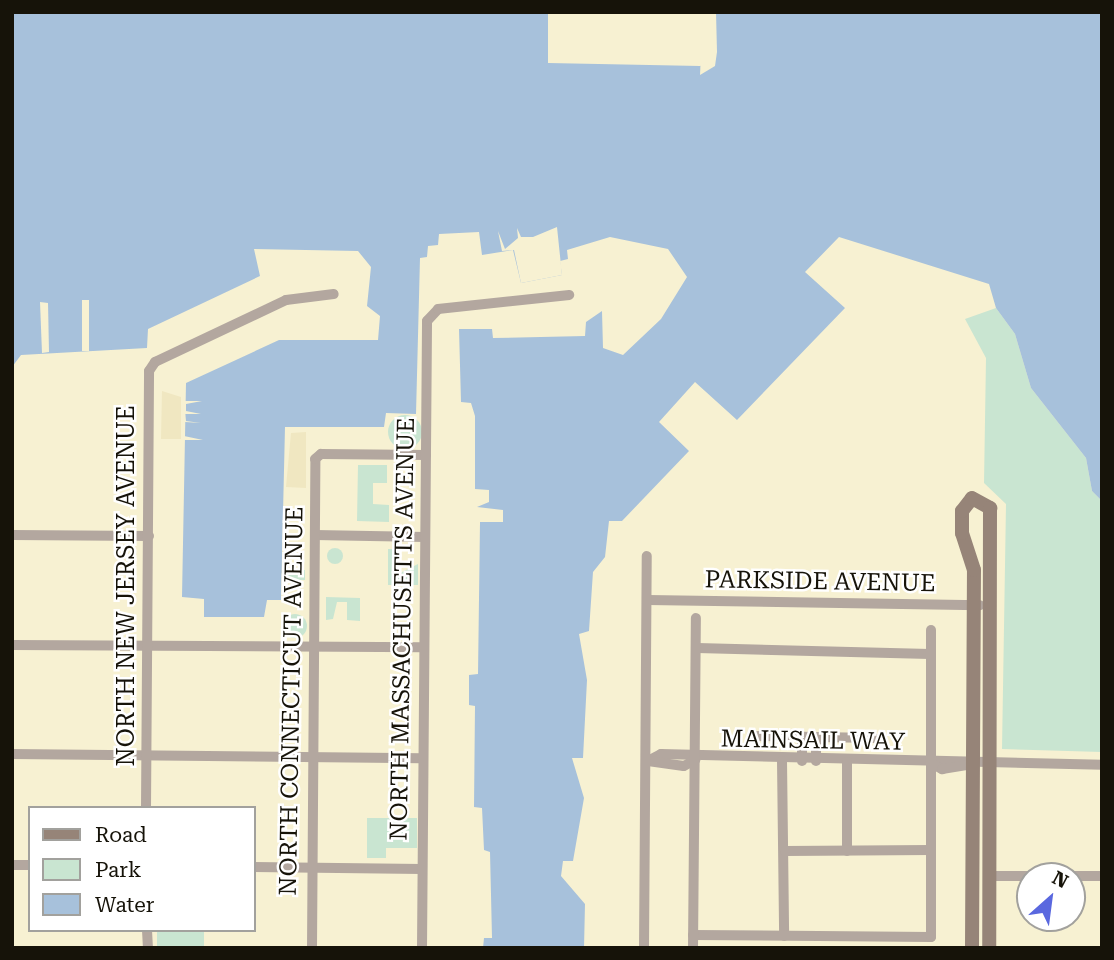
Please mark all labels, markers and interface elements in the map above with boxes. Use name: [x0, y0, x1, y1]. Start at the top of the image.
street label: NORTH NEW JERSEY AVENUE: [113, 405, 141, 767]
street label: NORTH MASSACHUSETTS AVENUE: [385, 417, 421, 841]
street label: NORTH CONNECTICUT AVENUE: [274, 506, 310, 896]
street label: PARKSIDE AVENUE: [704, 566, 936, 598]
street label: MAINSAIL WAY: [720, 725, 906, 757]
legend: [28, 806, 256, 932]
text: Road: [95, 823, 147, 847]
text: Park: [95, 858, 141, 882]
north arrow: [1016, 862, 1086, 932]
text: N: [1048, 866, 1072, 893]
text: Water: [95, 893, 154, 917]

